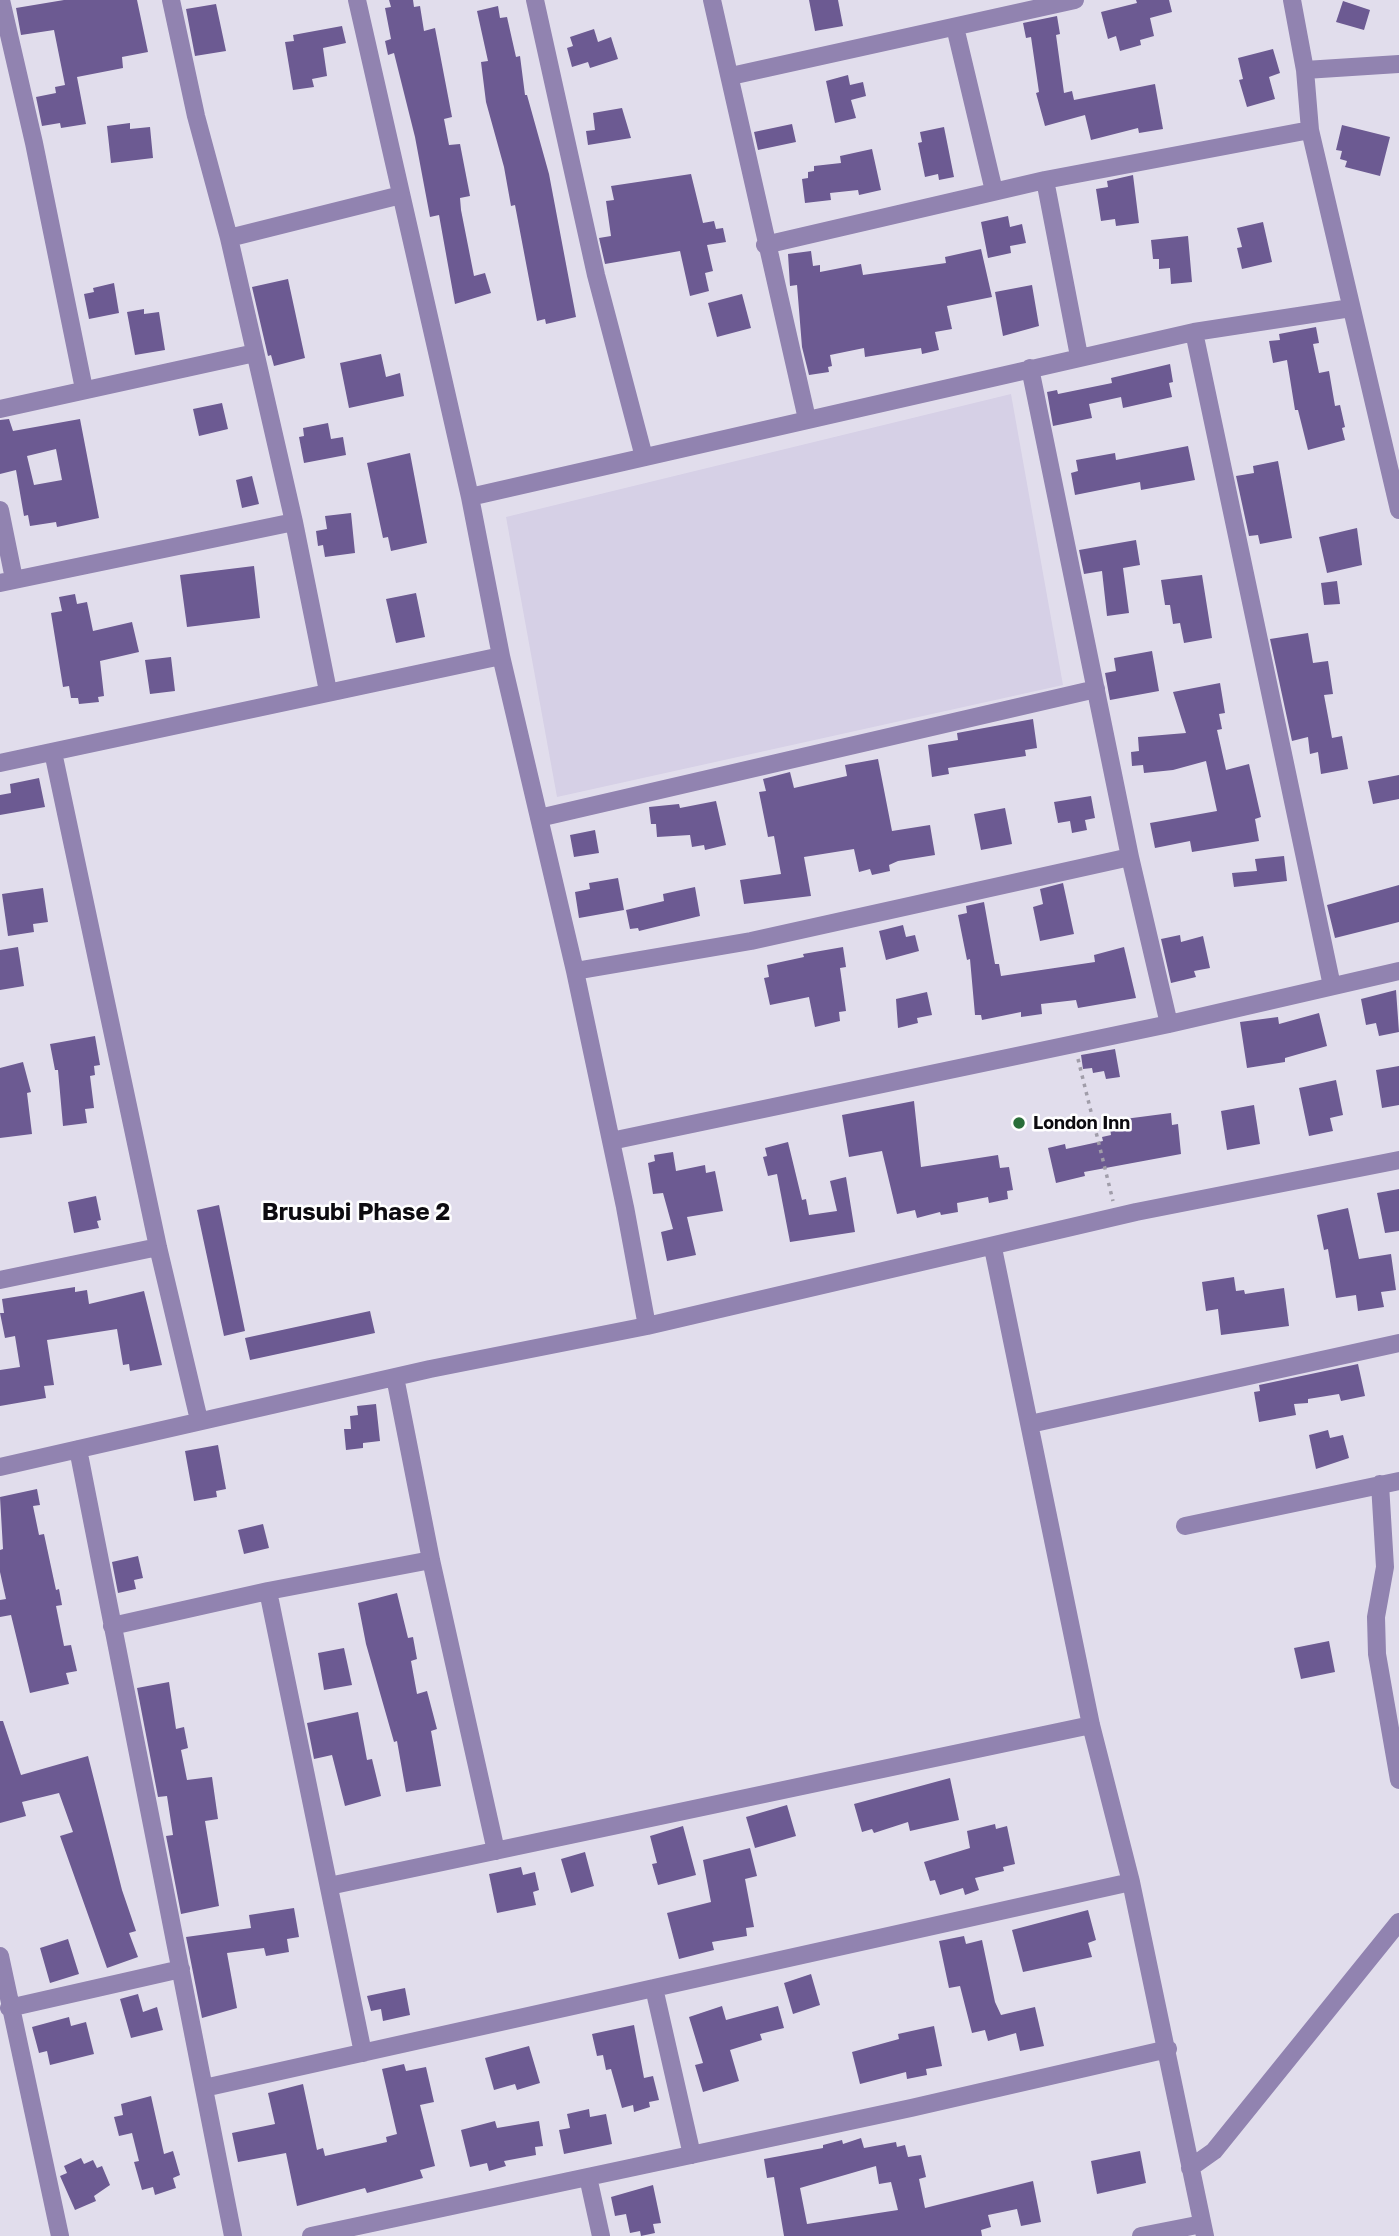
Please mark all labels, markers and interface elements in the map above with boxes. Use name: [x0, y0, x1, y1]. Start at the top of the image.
place label: London Inn: [1033, 1112, 1130, 1134]
marker: London Inn: [1011, 1115, 1027, 1131]
district label: Brusubi Phase 2: [262, 1198, 450, 1226]

